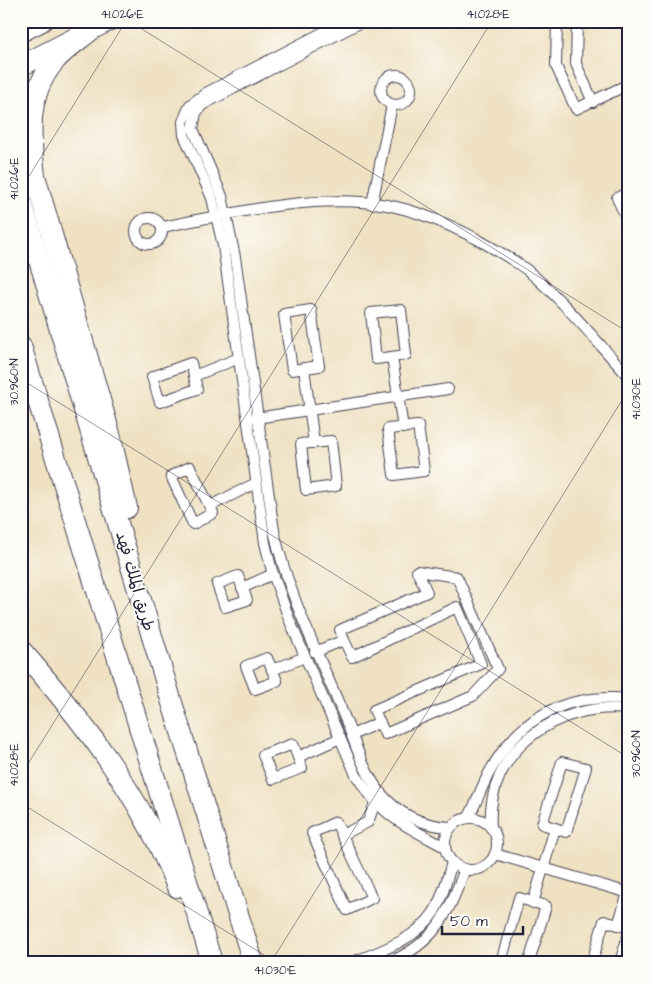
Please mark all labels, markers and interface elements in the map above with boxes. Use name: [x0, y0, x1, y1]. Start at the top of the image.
text: 41.026°E: [100, 6, 144, 23]
text: 41.028°E: [466, 6, 510, 23]
text: 41.026°E: [6, 157, 23, 201]
text: 30.960°N: [6, 358, 23, 406]
text: 41.030°E: [628, 378, 645, 420]
street label: طريق الملك فهد: [110, 529, 160, 634]
text: 30.960°N: [628, 730, 645, 778]
text: 41.028°E: [6, 743, 23, 787]
scale bar: [442, 903, 524, 935]
text: 50 m: [450, 911, 488, 932]
text: 41.030°E: [254, 962, 296, 979]

